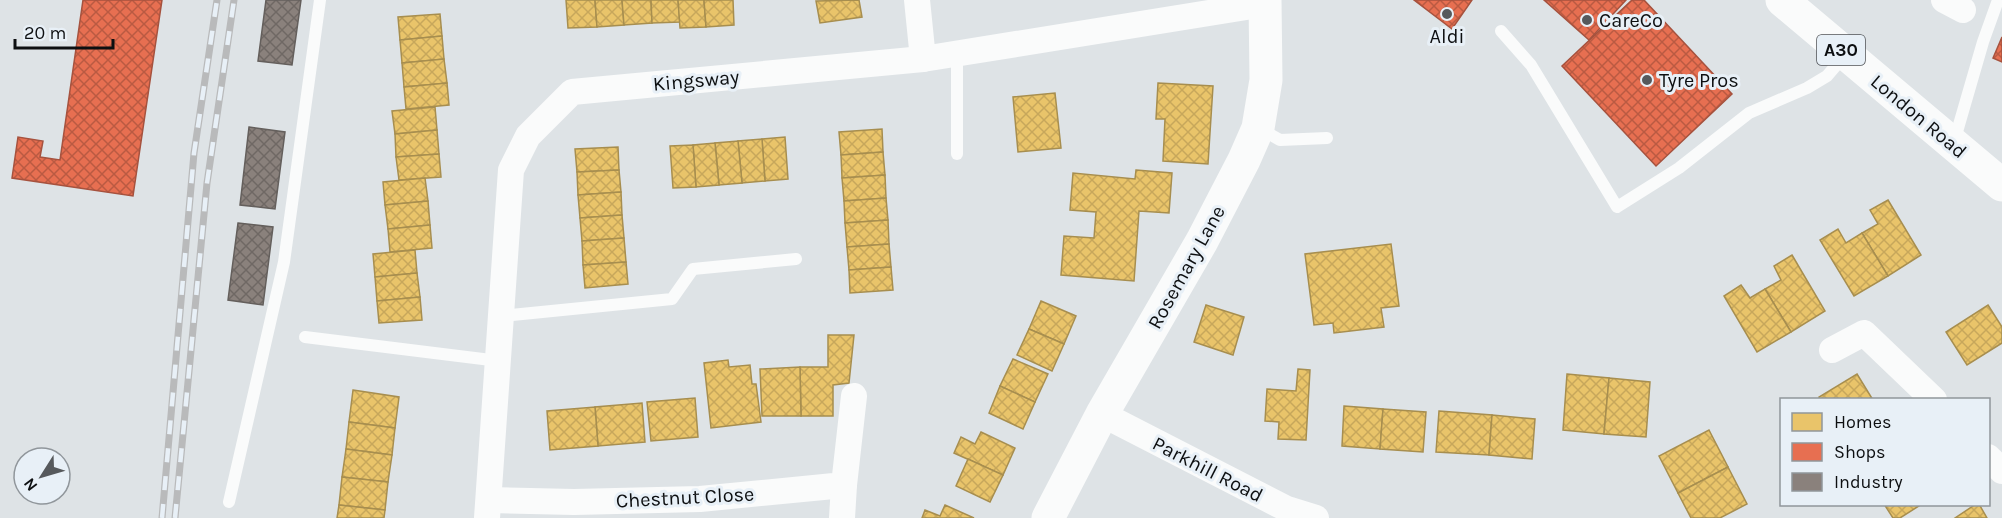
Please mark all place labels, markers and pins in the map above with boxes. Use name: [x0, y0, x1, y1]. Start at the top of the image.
marker: Aldi: [1440, 7, 1454, 21]
place label: CareCo: [1599, 9, 1663, 32]
marker: CareCo: [1580, 13, 1594, 27]
place label: Aldi: [1430, 25, 1464, 48]
place label: Tyre Pros: [1659, 69, 1739, 92]
marker: Tyre Pros: [1640, 73, 1654, 87]

